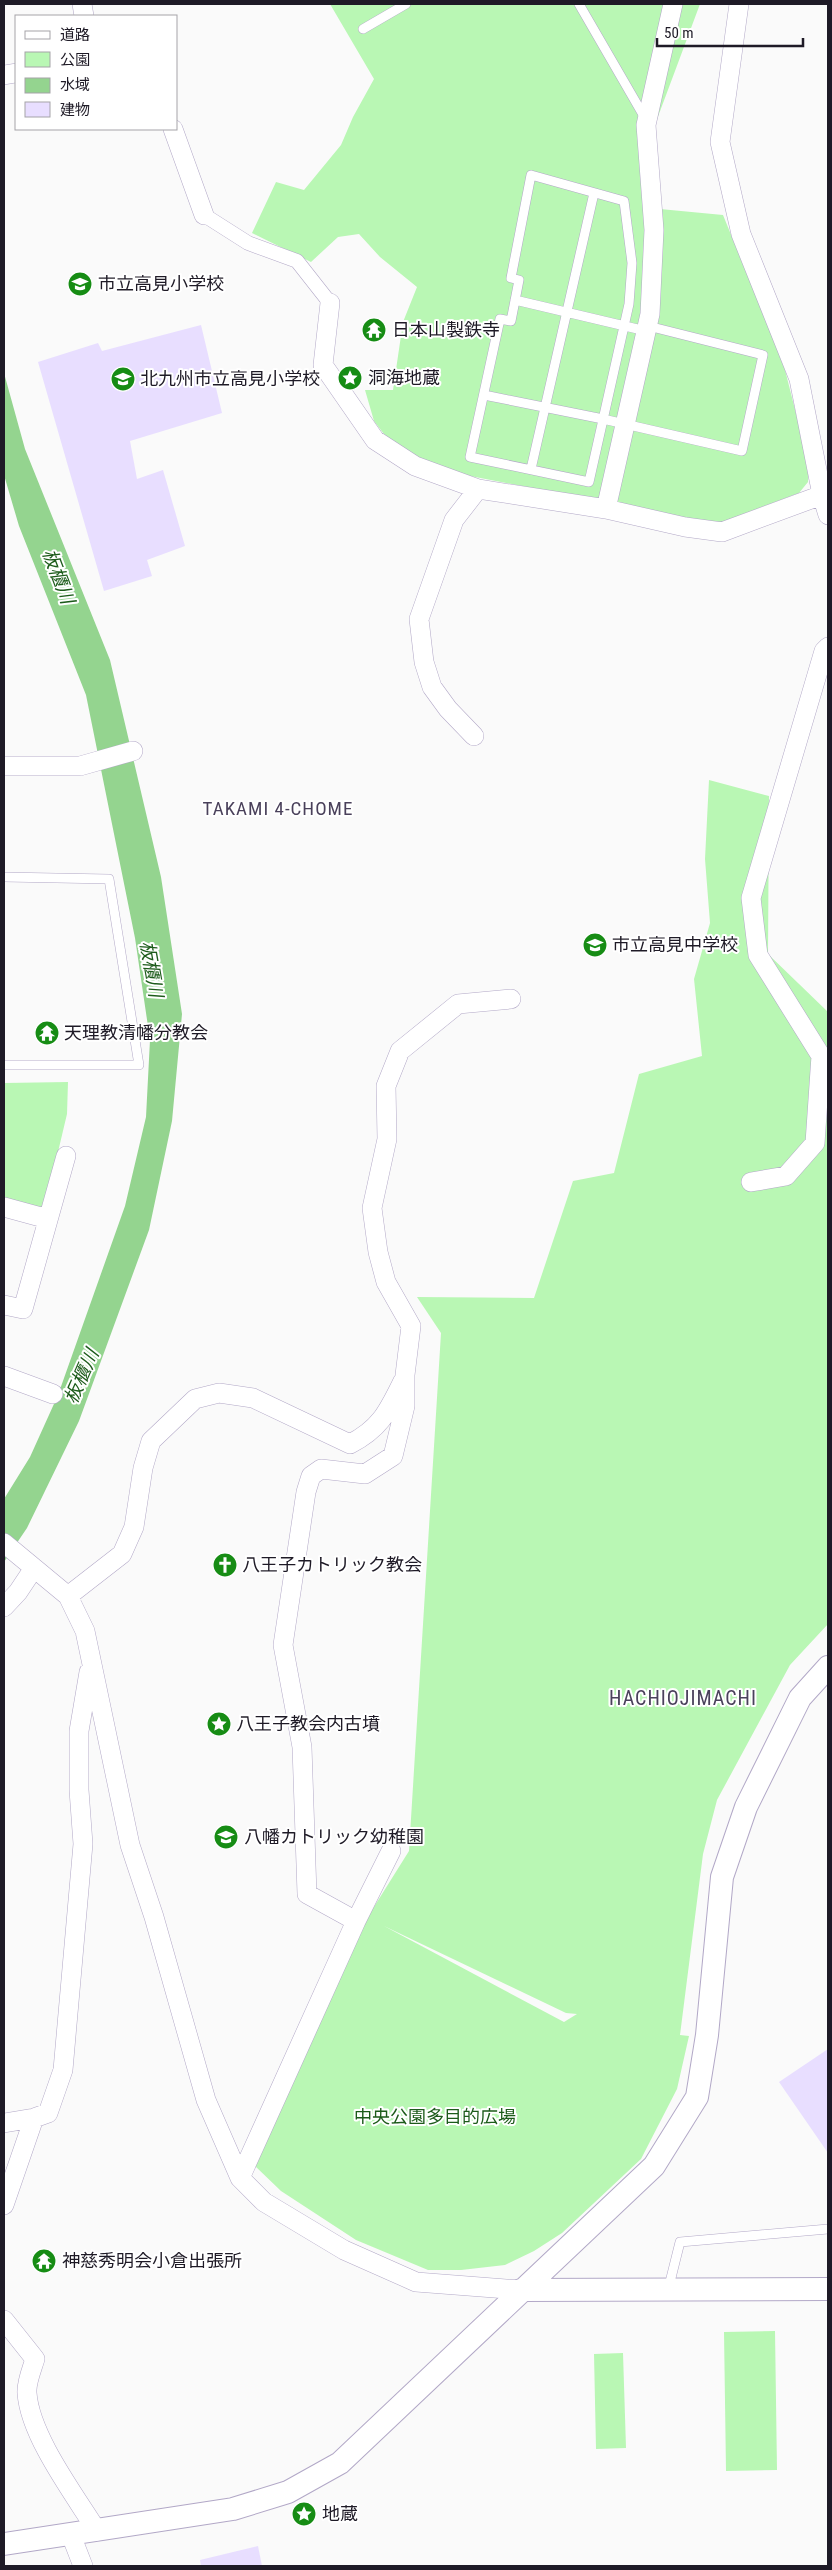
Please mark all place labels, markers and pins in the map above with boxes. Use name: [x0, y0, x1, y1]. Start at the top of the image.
school or university icon: 市立高見小学校: [67, 271, 93, 297]
place label: 市立高見小学校: [98, 273, 224, 294]
temple icon: 日本山製鉄寺: [361, 317, 387, 343]
place label: 日本山製鉄寺: [392, 319, 500, 340]
place icon: 洞海地蔵: [337, 365, 363, 391]
school or university icon: 北九州市立高見小学校: [110, 366, 136, 392]
place label: 洞海地蔵: [368, 367, 440, 388]
place label: 北九州市立高見小学校: [140, 368, 320, 389]
school or university icon: 市立高見中学校: [582, 932, 608, 958]
place label: 市立高見中学校: [612, 934, 738, 955]
temple icon: 天理教清幡分教会: [34, 1020, 60, 1046]
place label: 天理教清幡分教会: [64, 1022, 208, 1043]
church icon: 八王子カトリック教会: [212, 1552, 238, 1578]
place label: 八王子カトリック教会: [242, 1554, 422, 1575]
place icon: 八王子教会内古墳: [206, 1711, 232, 1737]
place label: 八王子教会内古墳: [236, 1713, 380, 1734]
school or university icon: 八幡カトリック幼稚園: [213, 1824, 239, 1850]
place label: 八幡カトリック幼稚園: [244, 1826, 424, 1847]
temple icon: 神慈秀明会小倉出張所: [31, 2248, 57, 2274]
place label: 神慈秀明会小倉出張所: [62, 2250, 242, 2271]
place icon: 地蔵: [291, 2501, 317, 2527]
place label: 地蔵: [322, 2503, 358, 2524]

